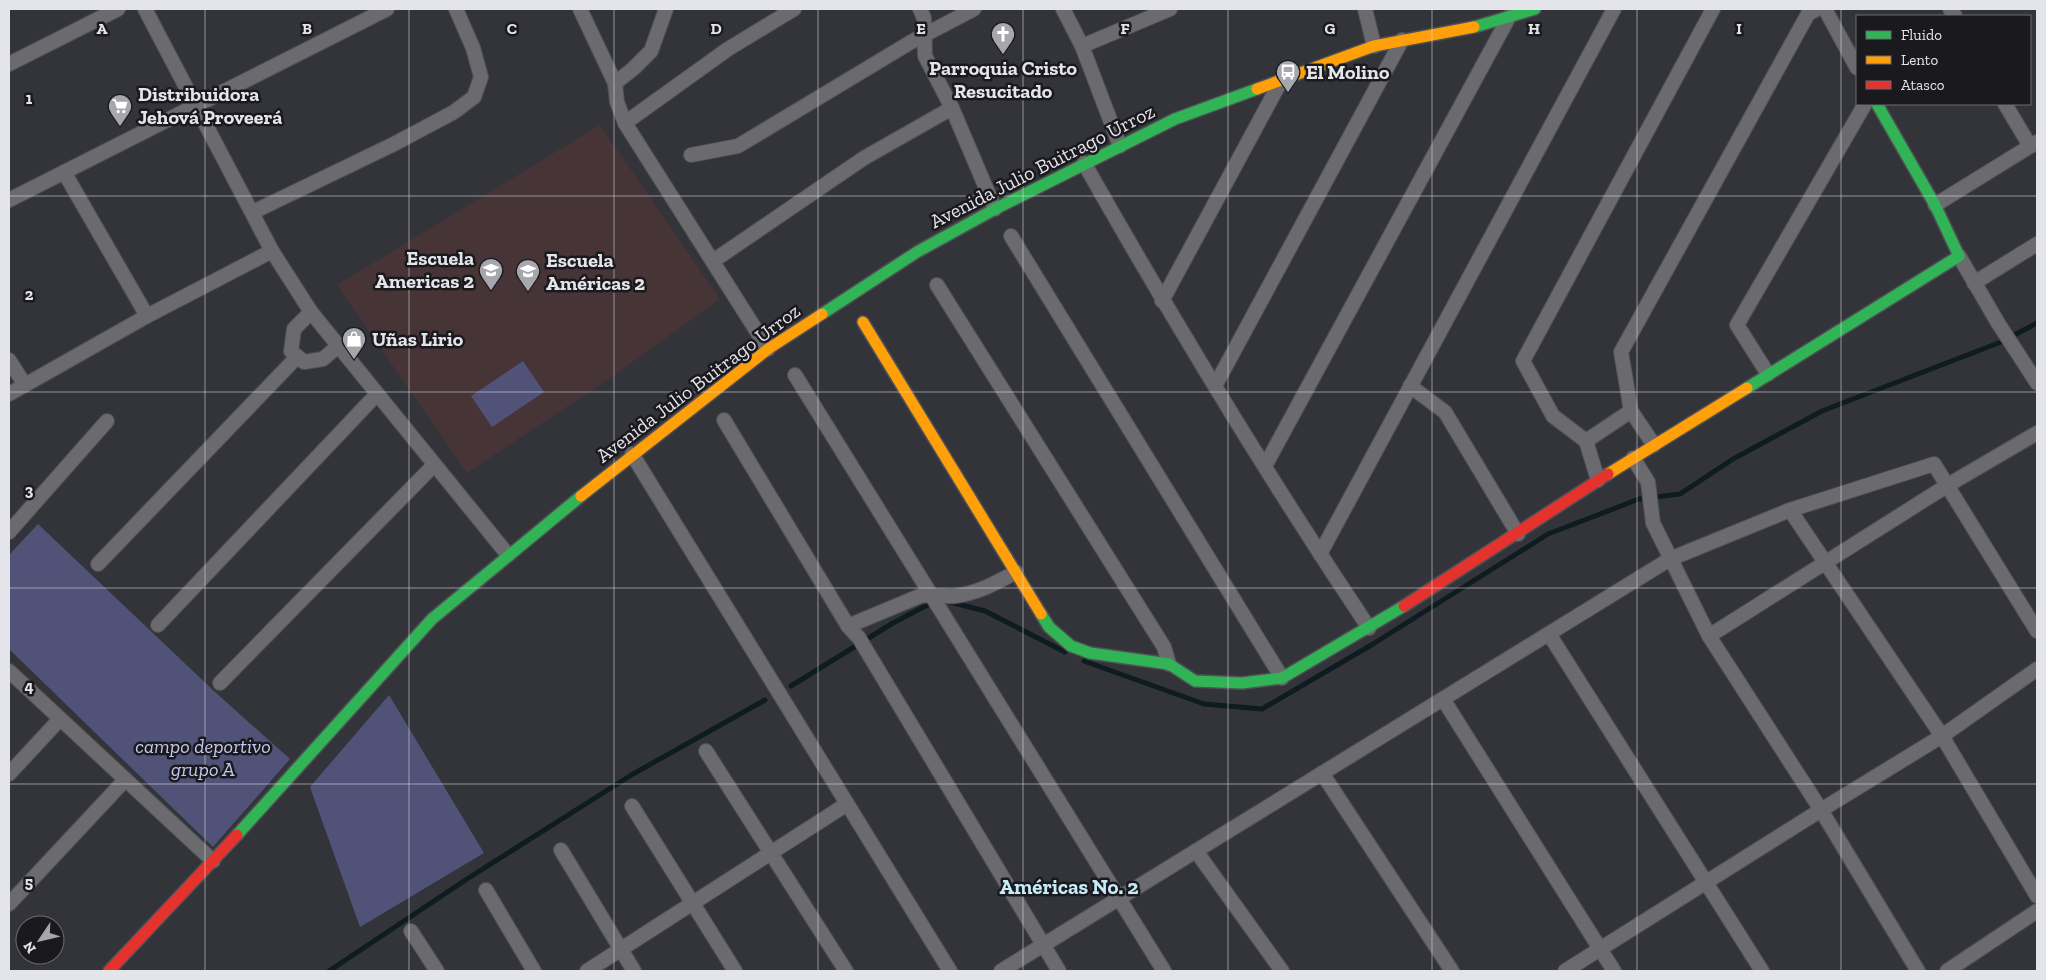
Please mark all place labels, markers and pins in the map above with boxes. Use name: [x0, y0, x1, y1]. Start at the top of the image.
church icon: Parroquia Cristo Resucitado: [990, 21, 1016, 55]
place label: Parroquia Cristo Resucitado: [929, 56, 1077, 103]
bus stop icon: El Molino: [1275, 59, 1301, 93]
place label: El Molino: [1306, 60, 1390, 84]
place label: Distribuidora Jehová Proveerá: [138, 82, 282, 129]
supermarket icon: Distribuidora Jehová Proveerá: [107, 93, 133, 127]
place label: Escuela Americas 2: [375, 246, 474, 293]
place label: Escuela Américas 2: [546, 248, 645, 295]
school or university icon: Escuela Americas 2: [478, 257, 504, 291]
school or university icon: Escuela Américas 2: [515, 258, 541, 292]
shop icon: Uñas Lirio: [341, 326, 367, 360]
place label: Uñas Lirio: [372, 327, 464, 351]

